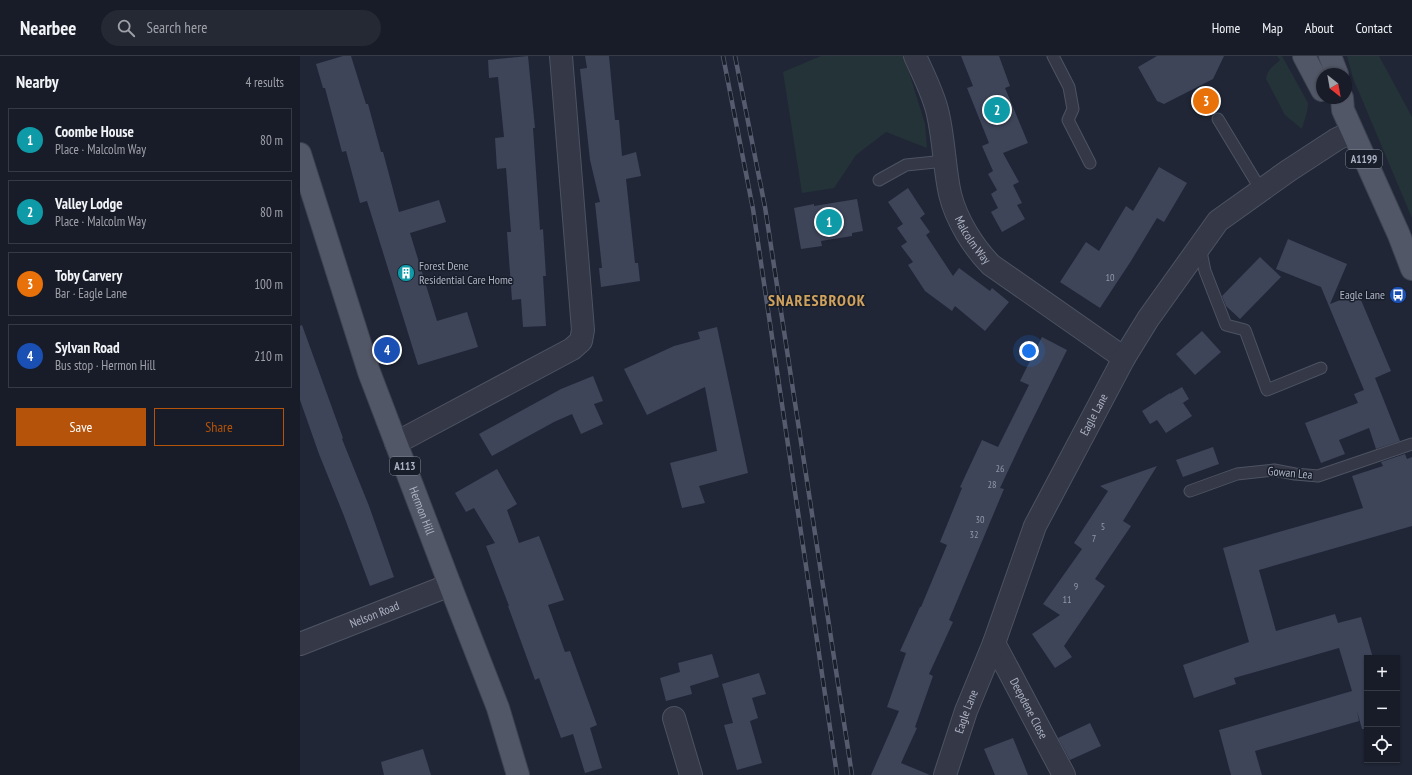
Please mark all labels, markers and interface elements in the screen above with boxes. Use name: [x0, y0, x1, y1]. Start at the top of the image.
search box: [101, 10, 381, 46]
text: Nearbee: [20, 16, 77, 40]
icon: search: [115, 17, 137, 39]
text: Search here: [147, 18, 207, 37]
text: Home: [1212, 19, 1240, 37]
text: Map: [1262, 19, 1283, 37]
text: About: [1305, 19, 1334, 37]
text: Contact: [1356, 19, 1392, 37]
north arrow: [1316, 68, 1352, 104]
text: Nearby: [16, 71, 59, 93]
text: 4 results: [245, 74, 284, 91]
pin: 3: [1193, 86, 1219, 116]
pin: 2: [984, 95, 1010, 125]
text: Coombe House: [55, 122, 134, 141]
text: 1: [27, 132, 33, 149]
text: 80 m: [260, 132, 283, 149]
text: Place · Malcolm Way: [55, 141, 146, 158]
road number: A1199: [1346, 150, 1382, 168]
text: Valley Lodge: [55, 194, 123, 213]
text: 2: [27, 204, 33, 221]
text: 80 m: [260, 204, 283, 221]
pin: 1: [816, 207, 842, 237]
text: Place · Malcolm Way: [55, 213, 146, 230]
street label: Malcolm Way: [952, 213, 994, 267]
place label: Forest Dene Residential Care Home: [419, 258, 513, 287]
building icon: Forest Dene Residential Care Home: [396, 263, 416, 283]
text: Toby Carvery: [55, 266, 122, 285]
house number: 10: [1106, 271, 1115, 284]
text: 3: [27, 276, 33, 293]
text: 100 m: [254, 276, 283, 293]
text: Bar · Eagle Lane: [55, 285, 127, 302]
bus stop icon: Eagle Lane: [1388, 285, 1408, 305]
place label: Eagle Lane: [1340, 287, 1385, 302]
district label: SNARESBROOK: [768, 290, 866, 310]
pin: 4: [374, 335, 400, 365]
text: Sylvan Road: [55, 338, 120, 357]
your location: [1019, 341, 1039, 361]
text: 4: [27, 348, 33, 365]
text: 210 m: [254, 348, 283, 365]
text: Bus stop · Hermon Hill: [55, 357, 156, 374]
street label: Eagle Lane: [1076, 391, 1111, 438]
button: Save: [16, 408, 146, 446]
button: Share: [154, 408, 284, 446]
road number: A113: [390, 457, 420, 475]
house number: 26: [996, 462, 1005, 475]
street label: Gowan Lea: [1267, 463, 1313, 482]
house number: 28: [988, 478, 997, 491]
street label: Hermon Hill: [406, 484, 438, 537]
house number: 30: [976, 513, 985, 526]
house number: 5: [1101, 520, 1105, 533]
house number: 32: [970, 528, 979, 541]
house number: 7: [1092, 532, 1096, 545]
house number: 9: [1074, 580, 1078, 593]
house number: 11: [1063, 593, 1072, 606]
street label: Nelson Road: [347, 598, 401, 631]
map controls: [1364, 655, 1400, 763]
button: +: [1364, 655, 1400, 691]
street label: Deepdene Close: [1007, 675, 1051, 741]
street label: Eagle Lane: [951, 687, 981, 735]
button: −: [1364, 691, 1400, 727]
button: locate: [1364, 727, 1400, 763]

